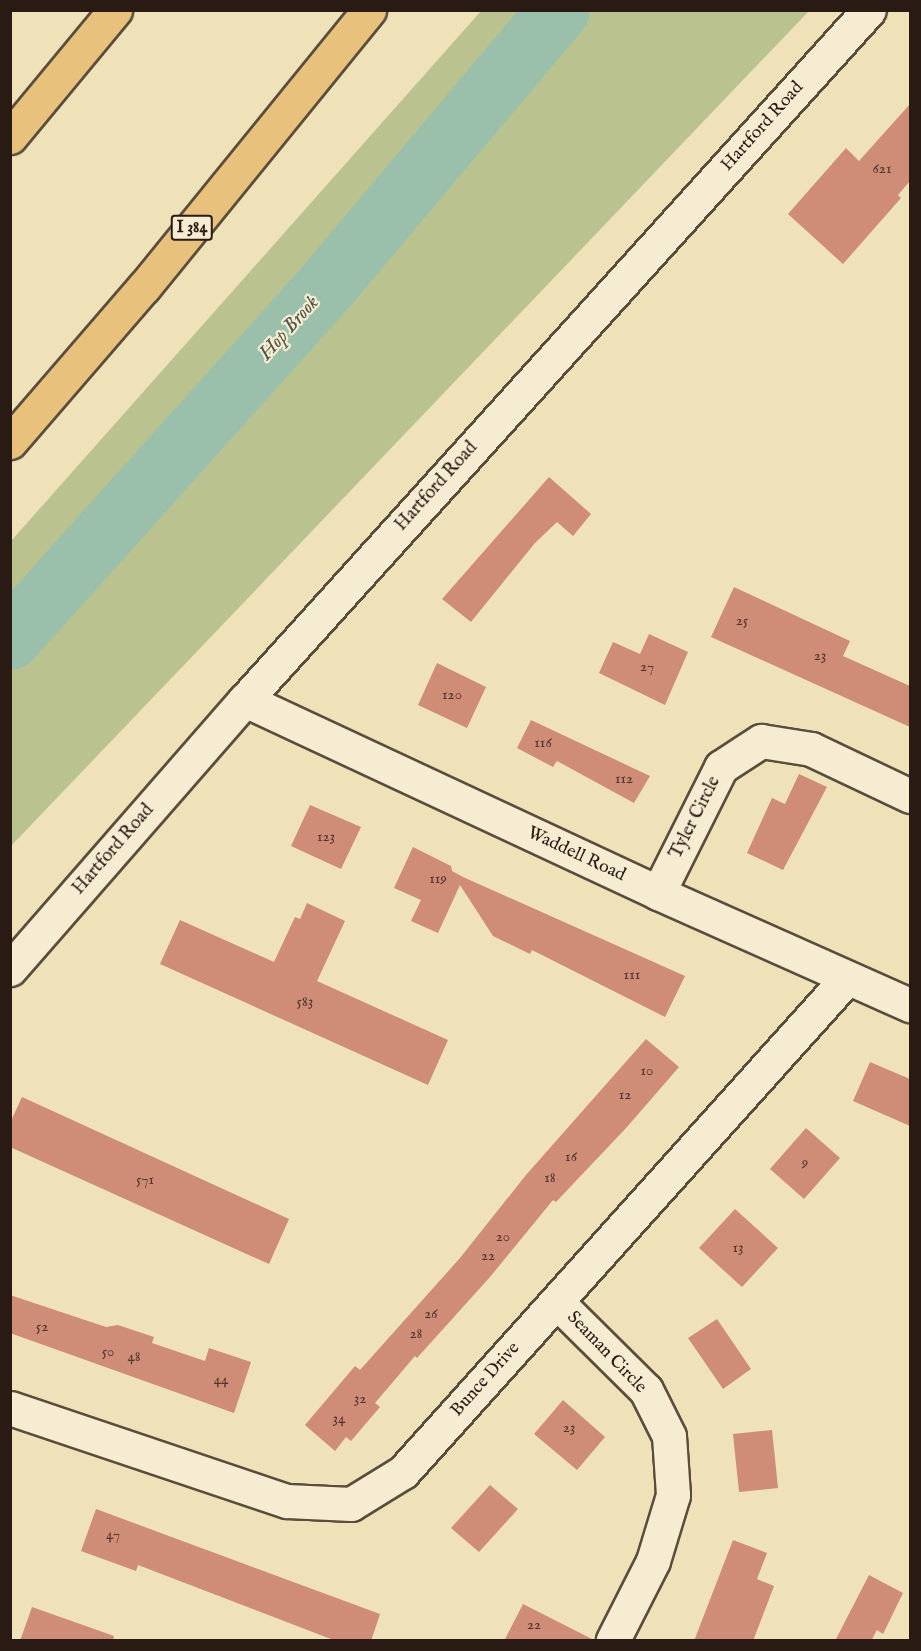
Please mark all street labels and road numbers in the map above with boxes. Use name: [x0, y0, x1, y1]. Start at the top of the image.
street label: Hartford Road: [717, 78, 809, 176]
road number: I 384: [170, 215, 214, 241]
street label: Hartford Road: [391, 438, 483, 536]
street label: Tyler Circle: [666, 773, 726, 863]
street label: Hartford Road: [69, 800, 159, 900]
street label: Waddell Road: [524, 823, 628, 887]
street label: Seaman Circle: [562, 1308, 650, 1398]
street label: Bunce Drive: [447, 1338, 525, 1422]

